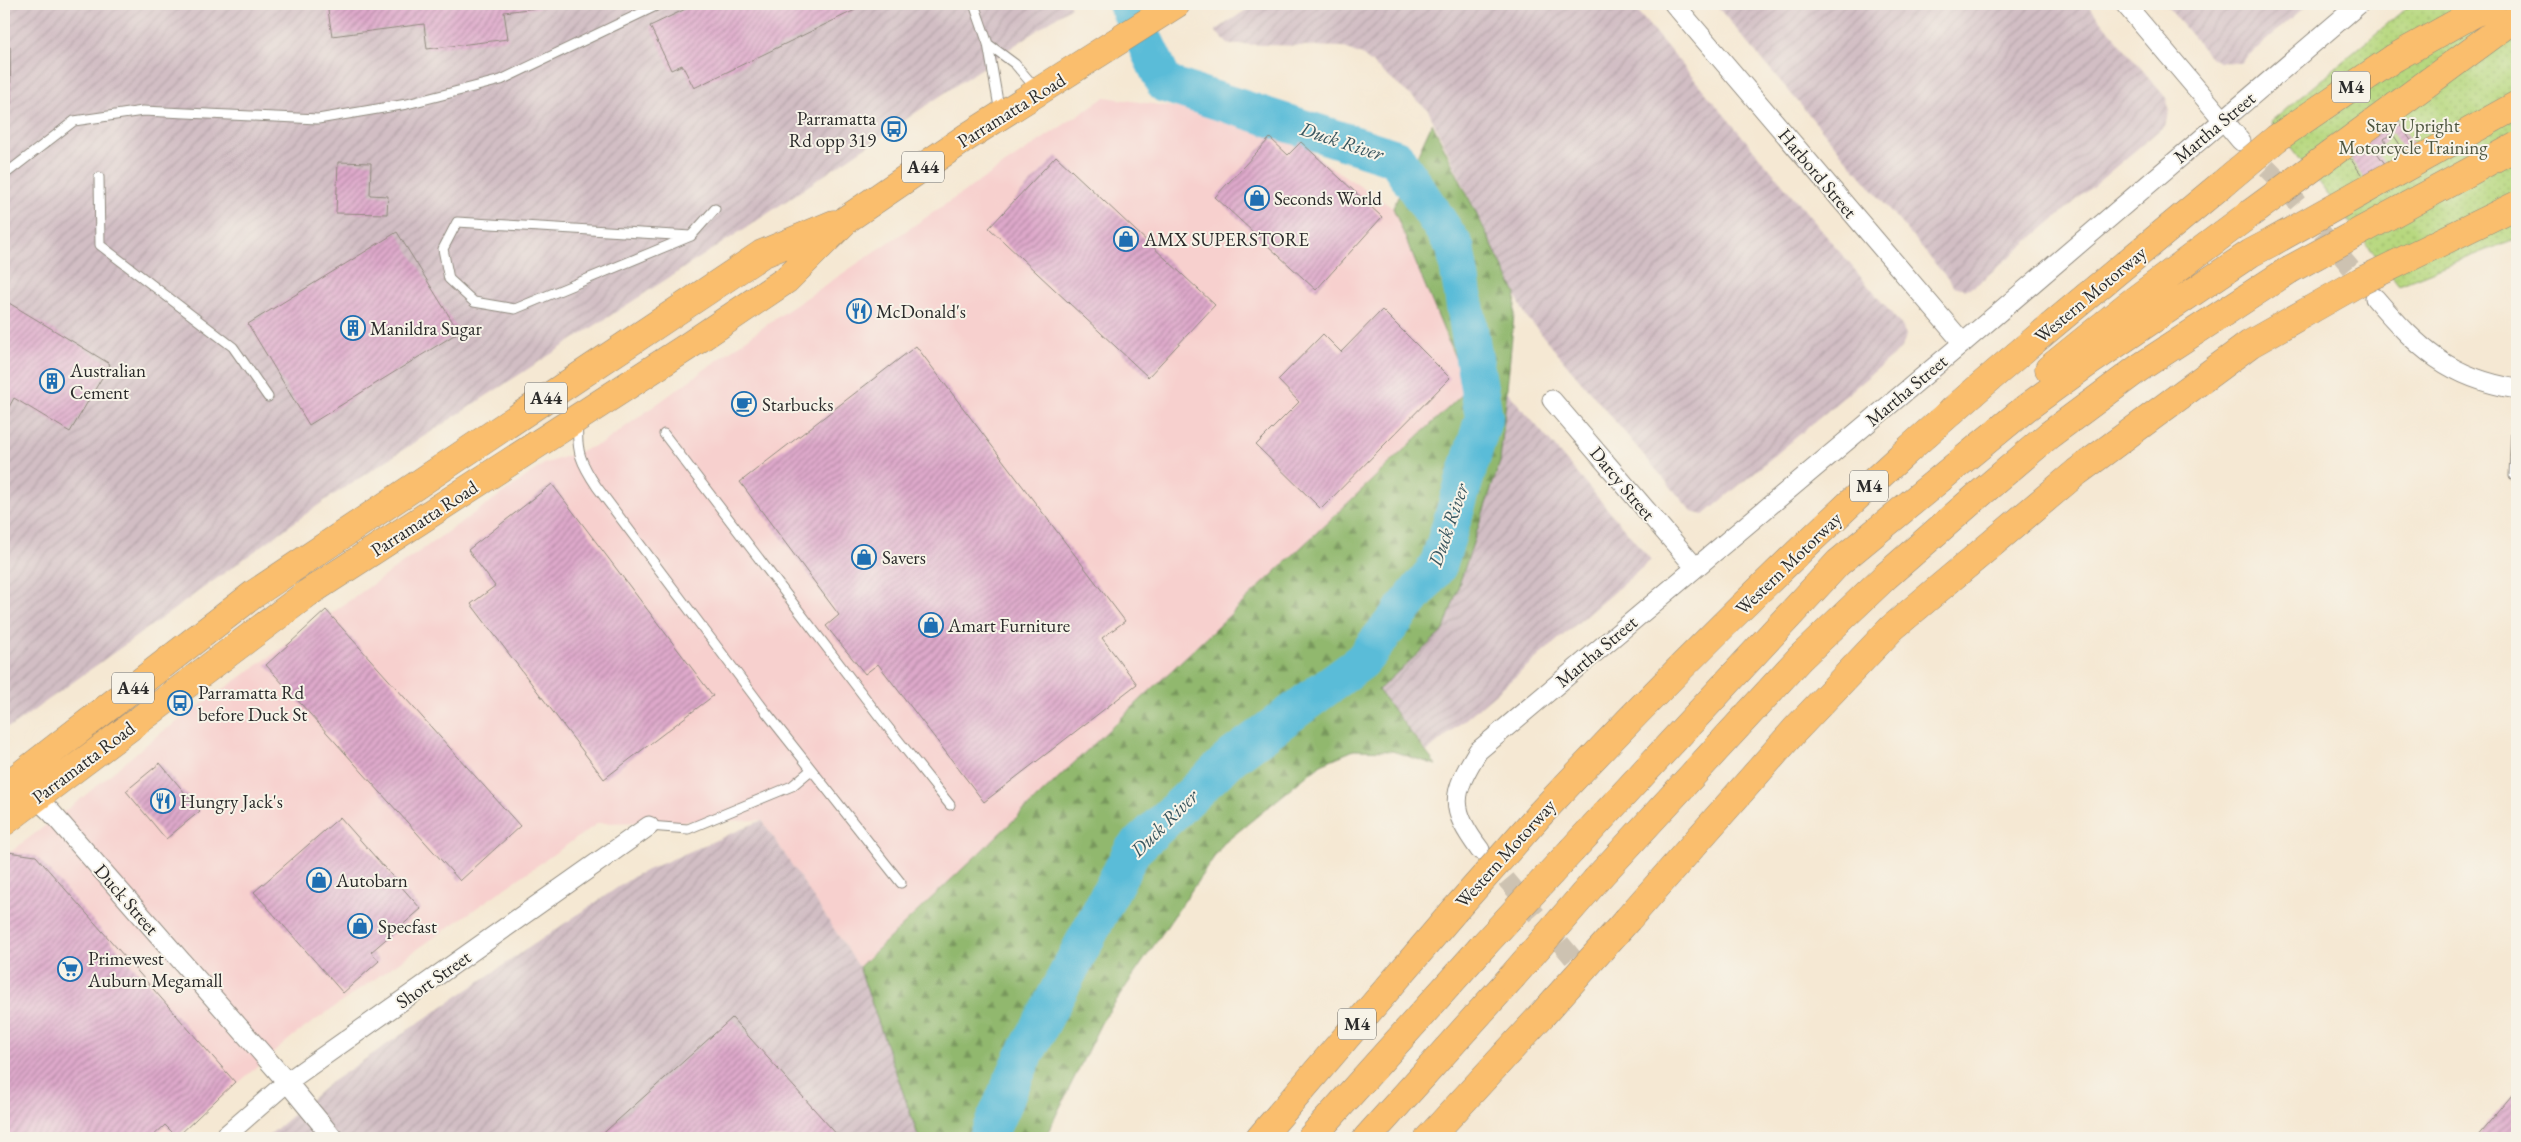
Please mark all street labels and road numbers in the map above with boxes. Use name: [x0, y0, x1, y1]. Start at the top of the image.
street label: Parramatta Road: [953, 67, 1070, 154]
road number: M4: [2332, 72, 2370, 102]
street label: Martha Street: [2168, 86, 2261, 169]
street label: Harbord Street: [1773, 123, 1863, 224]
road number: A44: [902, 152, 944, 182]
street label: Western Motorway: [2029, 240, 2152, 349]
street label: Martha Street: [1860, 349, 1953, 432]
road number: A44: [525, 382, 567, 413]
street label: Darcy Street: [1584, 441, 1661, 526]
road number: M4: [1850, 471, 1888, 502]
street label: Parramatta Road: [366, 474, 483, 562]
street label: Western Motorway: [1730, 506, 1847, 621]
street label: Martha Street: [1550, 610, 1643, 693]
road number: A44: [112, 672, 154, 704]
street label: Parramatta Road: [27, 715, 140, 809]
street label: Western Motorway: [1450, 793, 1562, 913]
street label: Duck Street: [89, 858, 164, 940]
street label: Short Street: [391, 945, 476, 1014]
road number: M4: [1338, 1009, 1376, 1040]

